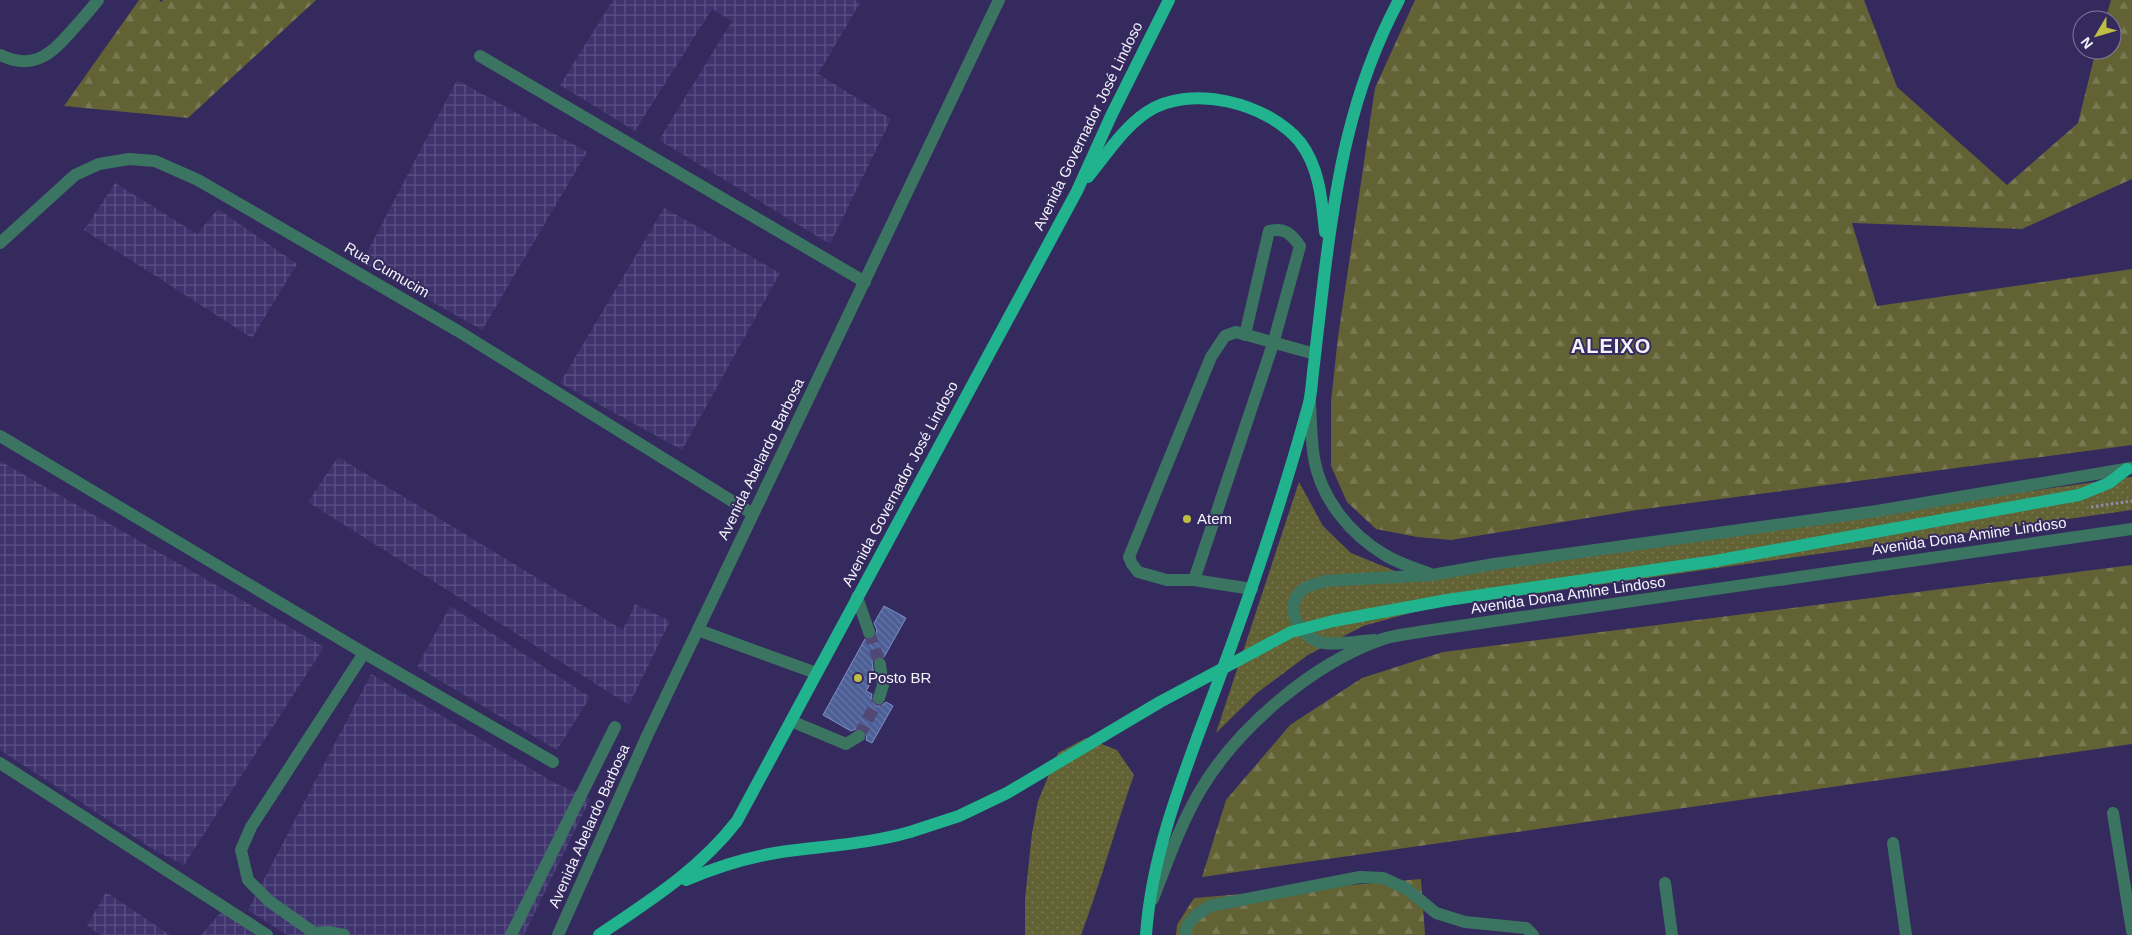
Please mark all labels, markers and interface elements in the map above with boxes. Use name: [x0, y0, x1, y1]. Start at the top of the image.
north arrow: [2072, 10, 2122, 60]
street label: Avenida Governador José Lindoso: [1030, 19, 1146, 233]
text: N: [2077, 34, 2096, 52]
street label: Rua Cumucim: [342, 238, 433, 301]
district label: ALEIXO: [1571, 335, 1651, 357]
street label: Avenida Abelardo Barbosa: [714, 375, 807, 542]
street label: Avenida Governador José Lindoso: [838, 378, 961, 589]
place label: Atem: [1197, 510, 1232, 527]
marker: Atem: [1181, 513, 1193, 525]
street label: Avenida Dona Amine Lindoso: [1870, 513, 2067, 558]
street label: Avenida Dona Amine Lindoso: [1469, 572, 1666, 617]
place label: Posto BR: [868, 669, 932, 686]
marker: Posto BR: [852, 672, 864, 684]
street label: Avenida Abelardo Barbosa: [545, 741, 633, 910]

